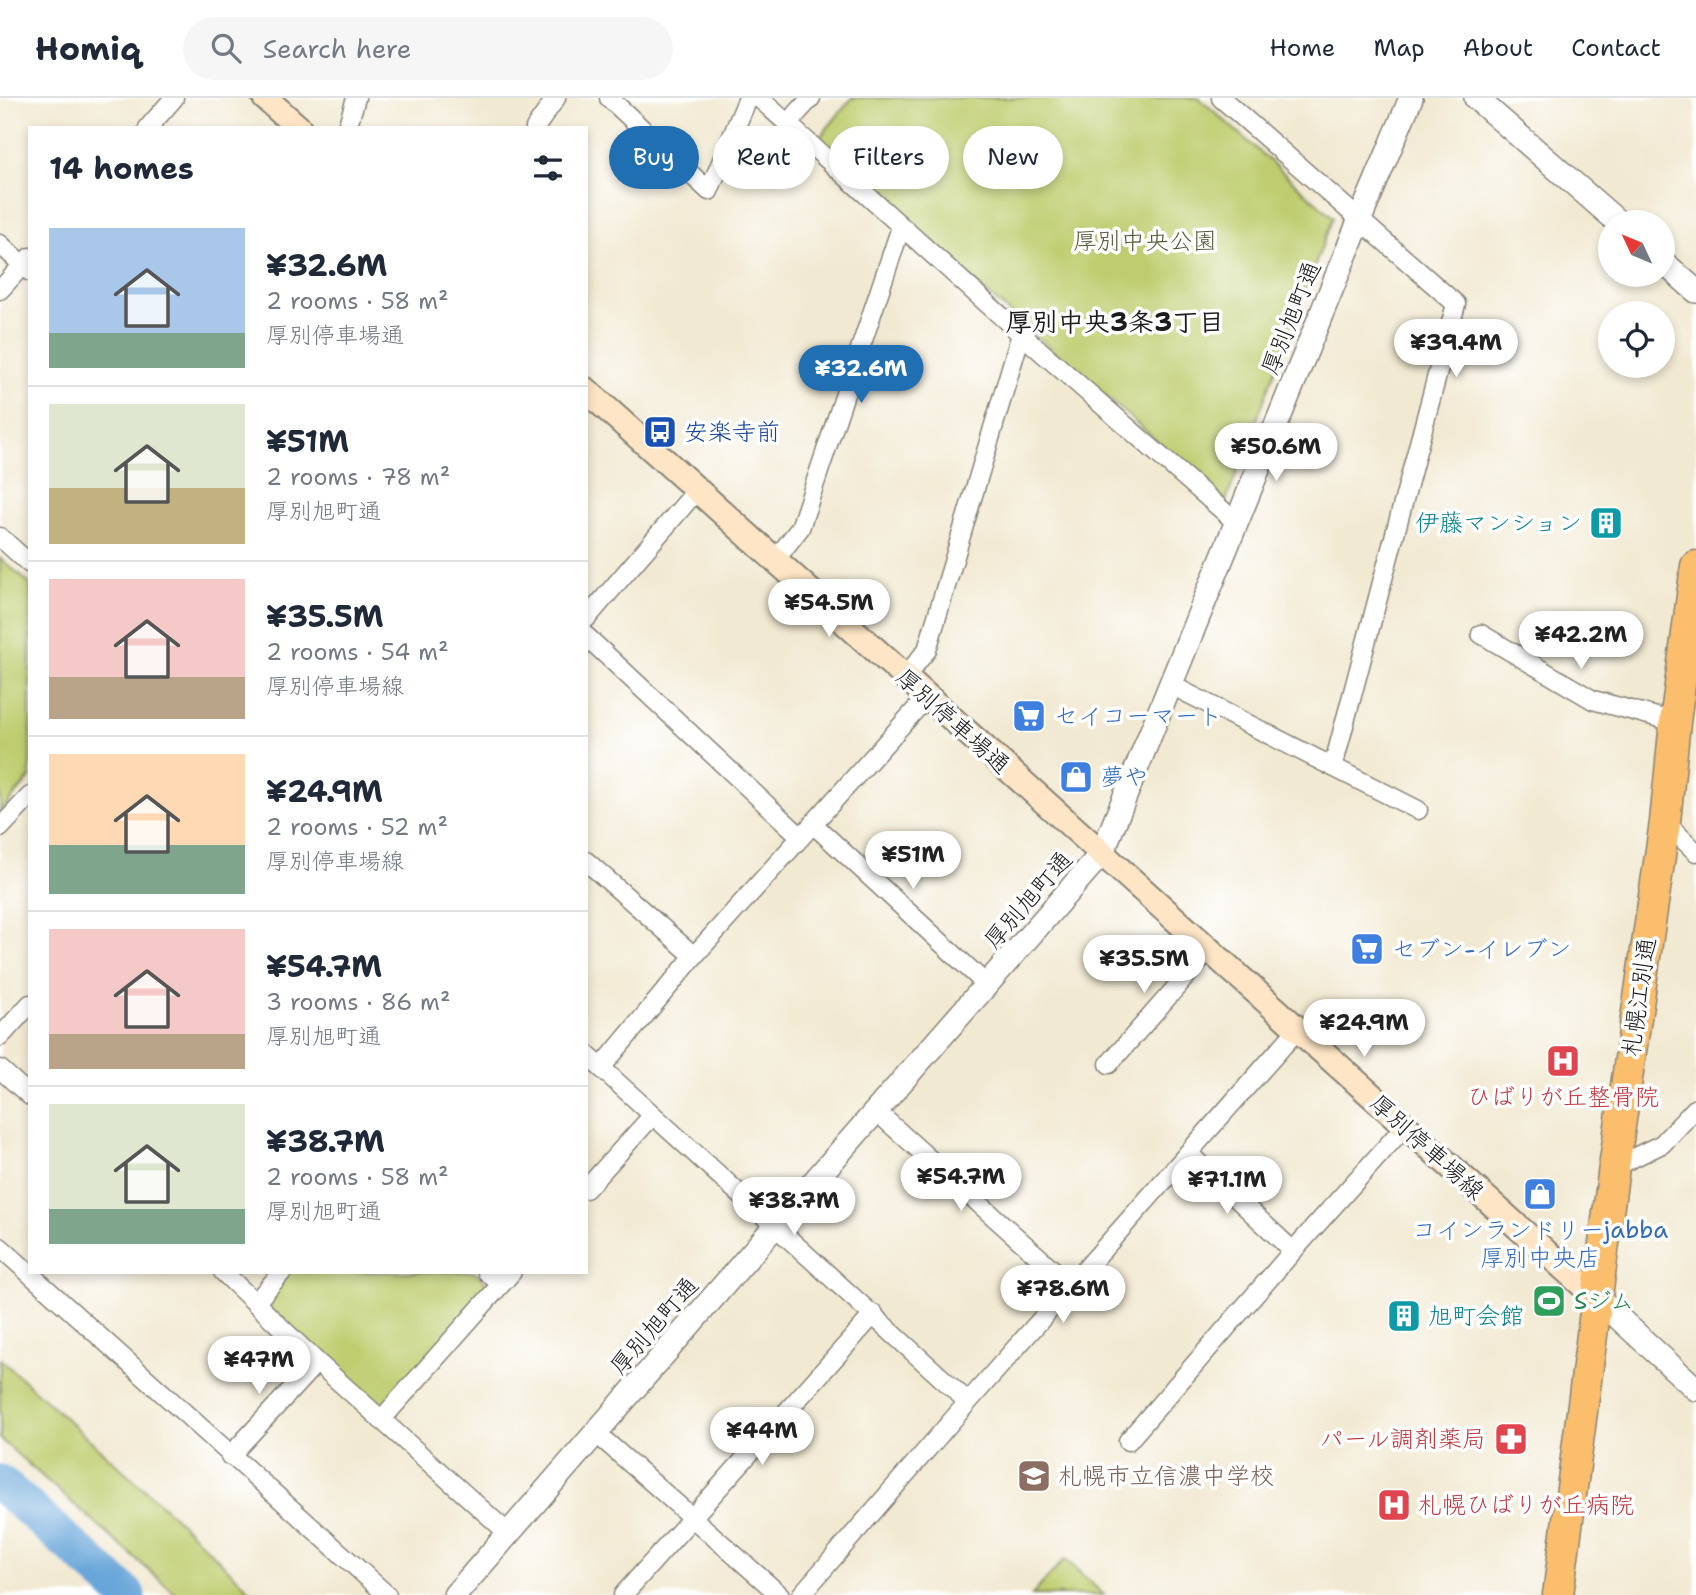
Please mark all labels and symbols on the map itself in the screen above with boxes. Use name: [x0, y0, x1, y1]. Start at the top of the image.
north arrow: [1598, 210, 1675, 287]
park label: 厚別中央公園: [1073, 225, 1217, 257]
street label: 厚別旭町通: [1254, 256, 1328, 380]
district label: 厚別中央3条3丁目: [1006, 304, 1224, 339]
pin: ¥39.4M: [1399, 320, 1513, 379]
pin: ¥32.6M: [804, 345, 918, 405]
bus stop icon: 安楽寺前: [641, 413, 679, 451]
place label: 安楽寺前: [684, 416, 780, 448]
pin: ¥50.6M: [1219, 424, 1333, 483]
building icon: 伊藤マンション: [1587, 504, 1625, 542]
place label: 伊藤マンション: [1415, 507, 1582, 539]
pin: ¥54.5M: [772, 580, 886, 639]
pin: ¥42.2M: [1524, 612, 1638, 671]
street label: 厚別停車場通: [889, 661, 1017, 781]
supermarket icon: セイコーマート: [1010, 697, 1048, 735]
place label: セイコーマート: [1054, 700, 1222, 732]
shop icon: 夢や: [1057, 758, 1095, 796]
place label: 夢や: [1100, 761, 1148, 793]
pin: ¥51M: [872, 832, 954, 891]
street label: 厚別旭町通: [977, 844, 1079, 956]
supermarket icon: セブン-イレブン: [1348, 930, 1386, 968]
place label: セブン-イレブン: [1392, 933, 1572, 965]
street label: 札幌江別通: [1615, 935, 1663, 1059]
pin: ¥35.5M: [1087, 936, 1201, 995]
pin: ¥24.9M: [1307, 1000, 1421, 1059]
hospital icon: ひばりが丘整骨院: [1544, 1042, 1582, 1080]
place label: ひばりが丘整骨院: [1467, 1081, 1659, 1113]
street label: 厚別停車場線: [1363, 1087, 1491, 1207]
pin: ¥54.7M: [904, 1154, 1018, 1213]
pin: ¥71.1M: [1170, 1156, 1284, 1216]
shop icon: コインランドリーjabba 厚別中央店: [1521, 1175, 1559, 1213]
pin: ¥38.7M: [737, 1178, 851, 1237]
place label: コインランドリーjabba 厚別中央店: [1412, 1214, 1668, 1274]
pin: ¥78.6M: [1006, 1266, 1120, 1325]
street label: 厚別旭町通: [603, 1270, 705, 1382]
sports icon: Sジム: [1530, 1282, 1568, 1320]
place label: Sジム: [1574, 1285, 1634, 1317]
building icon: 旭町会館: [1385, 1297, 1423, 1335]
place label: 旭町会館: [1428, 1300, 1524, 1332]
pin: ¥47M: [218, 1336, 300, 1396]
pin: ¥44M: [721, 1408, 803, 1467]
pharmacy icon: パール調剤薬局: [1492, 1420, 1530, 1458]
place label: パール調剤薬局: [1319, 1423, 1486, 1455]
school or university icon: 札幌市立信濃中学校: [1015, 1457, 1053, 1495]
place label: 札幌市立信濃中学校: [1058, 1460, 1274, 1492]
hospital icon: 札幌ひばりが丘病院: [1375, 1486, 1413, 1524]
place label: 札幌ひばりが丘病院: [1418, 1489, 1634, 1521]

